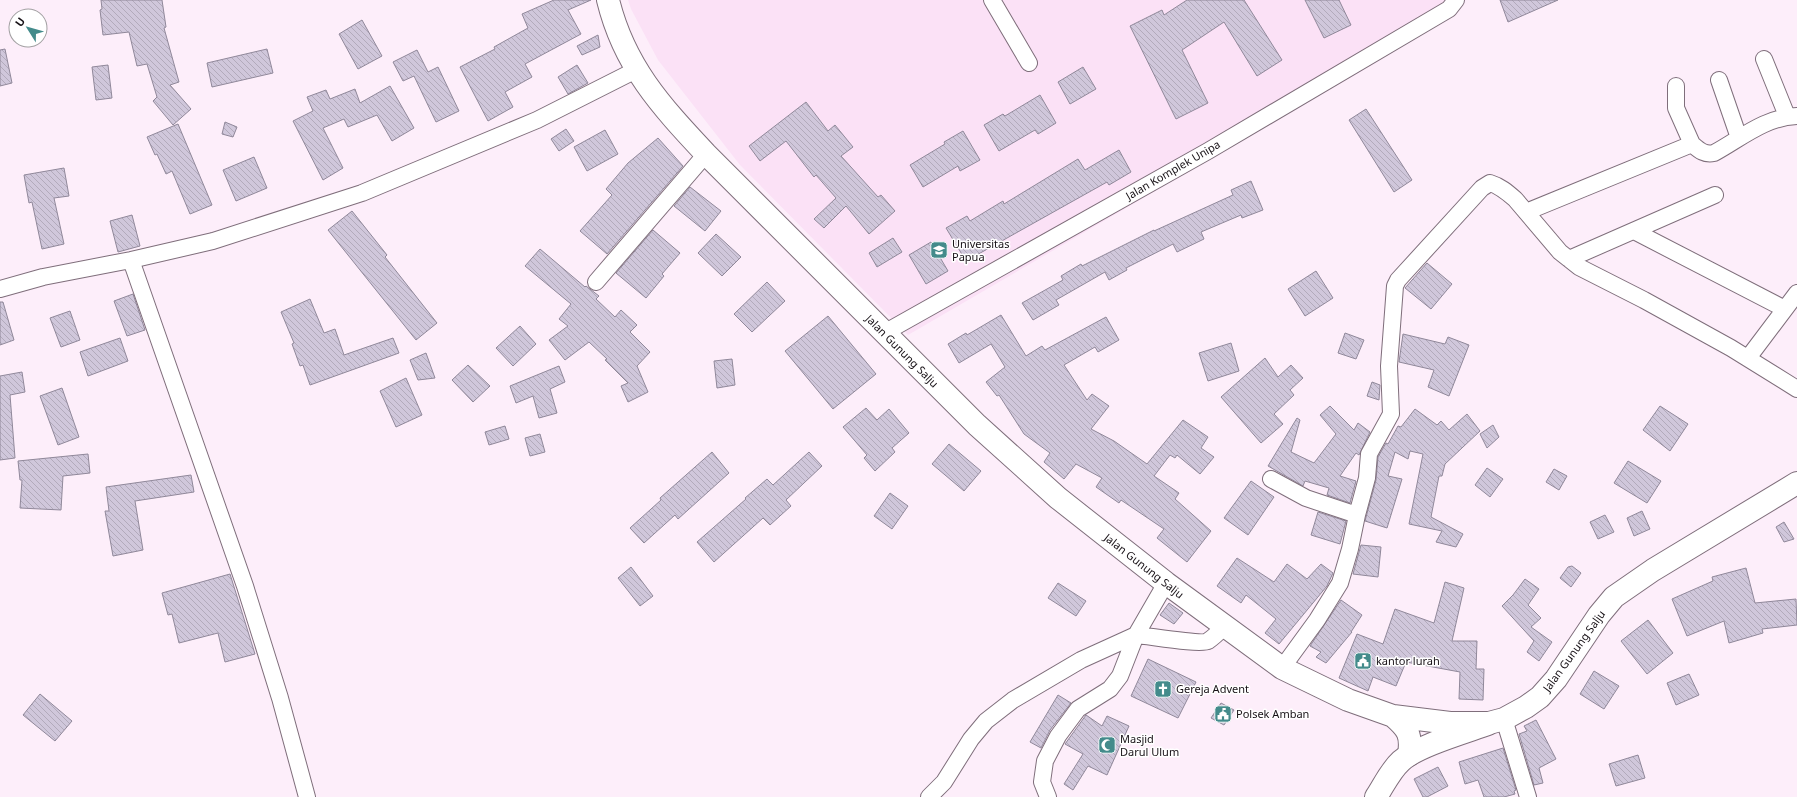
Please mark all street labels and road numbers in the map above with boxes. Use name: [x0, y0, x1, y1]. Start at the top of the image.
street label: Jalan Komplek Unipa: [1122, 136, 1223, 203]
street label: Jalan Gunung Salju: [862, 310, 942, 390]
street label: Jalan Gunung Salju: [1101, 529, 1187, 601]
street label: Jalan Gunung Salju: [1538, 607, 1608, 695]

